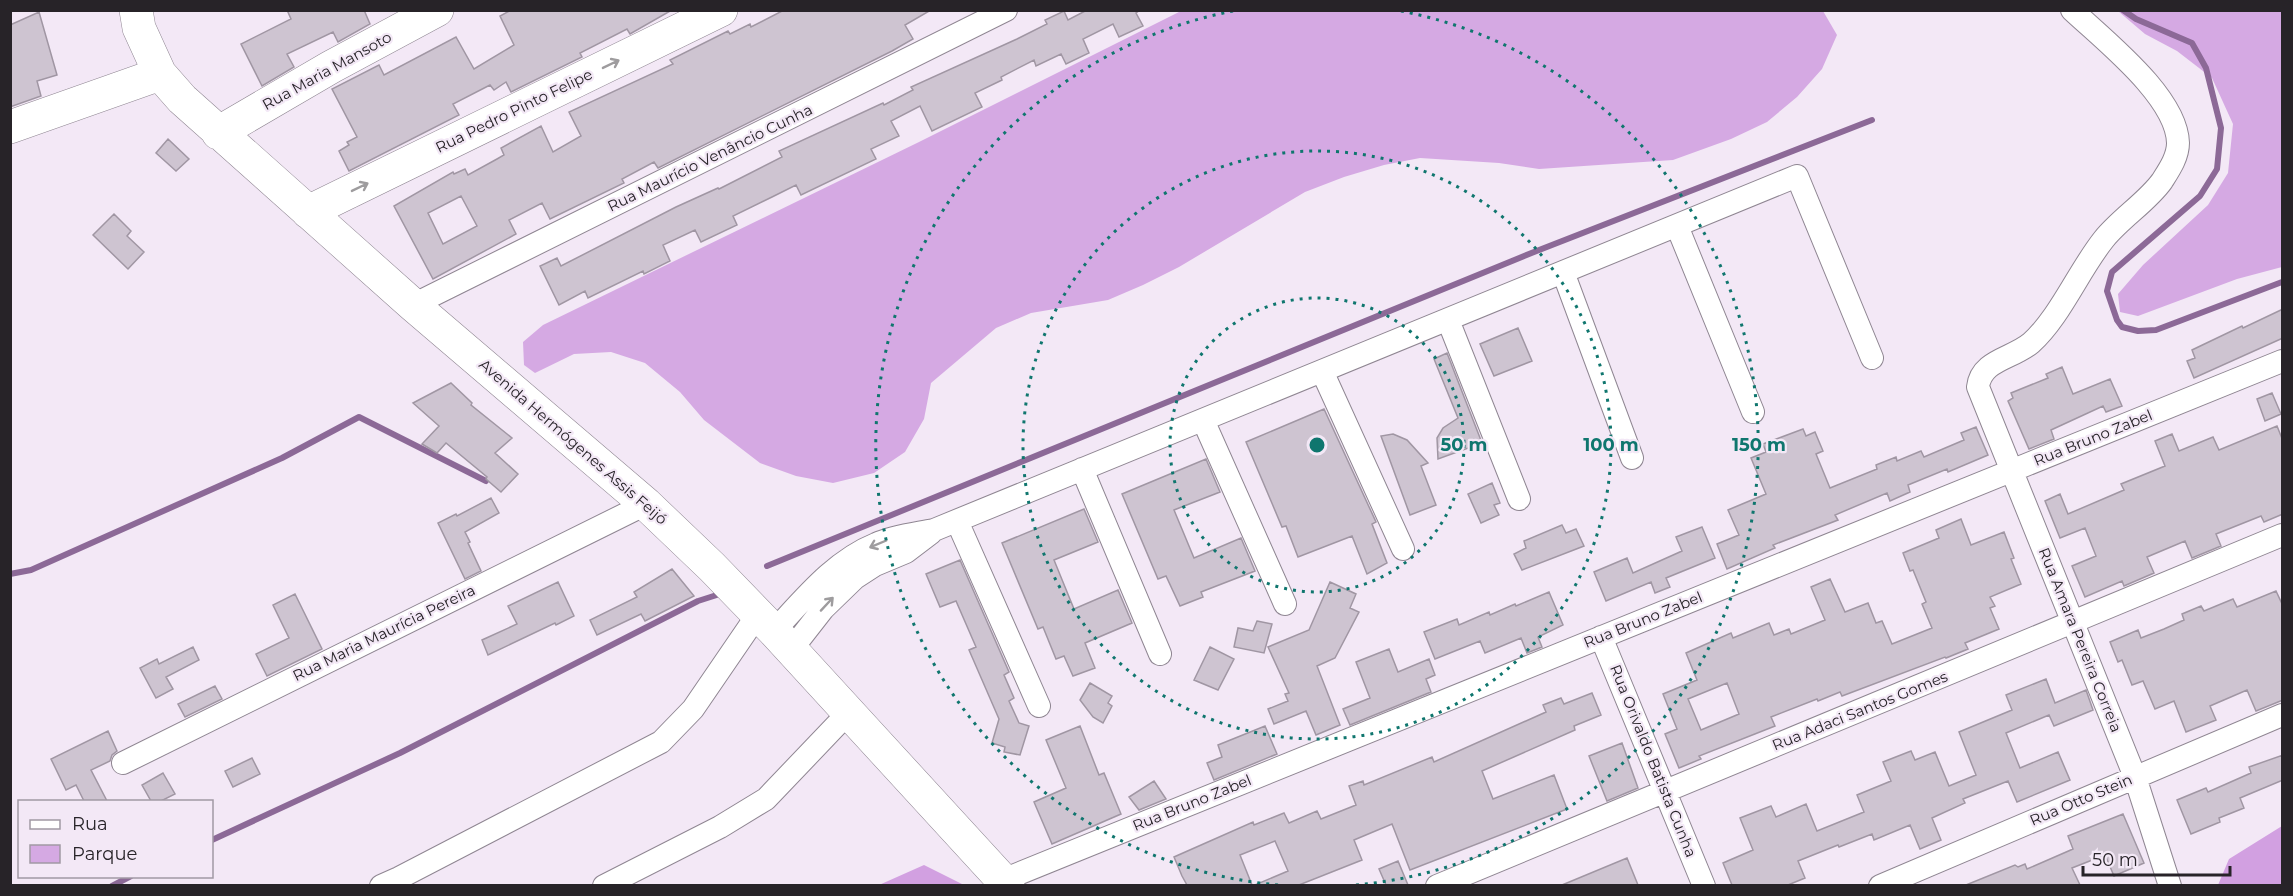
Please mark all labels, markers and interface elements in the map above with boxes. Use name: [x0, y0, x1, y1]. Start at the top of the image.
street label: Rua Maria Mansoto: [259, 27, 395, 114]
one-way arrow: [602, 58, 620, 70]
street label: Rua Pedro Pinto Felipe: [432, 64, 595, 157]
street label: Rua Maurício Venâncio Cunha: [604, 100, 815, 216]
one-way arrow: [351, 180, 369, 192]
street label: Avenida Hermógenes Assis Feijó: [475, 355, 671, 529]
street label: Rua Bruno Zabel: [2031, 405, 2155, 470]
text: 50 m: [1441, 434, 1487, 456]
text: 100 m: [1583, 434, 1639, 456]
text: 150 m: [1732, 434, 1786, 456]
centre of rings: [1307, 435, 1327, 455]
one-way arrow: [869, 539, 887, 550]
street label: Rua Amara Pereira Correia: [2035, 545, 2126, 735]
street label: Rua Maria Maurícia Pereira: [289, 580, 478, 685]
street label: Rua Bruno Zabel: [1581, 587, 1705, 652]
one-way arrow: [820, 597, 835, 612]
street label: Rua Orivaldo Batista Cunha: [1606, 662, 1701, 860]
street label: Rua Adaci Santos Gomes: [1769, 667, 1950, 754]
street label: Rua Otto Stein: [2027, 769, 2135, 830]
street label: Rua Bruno Zabel: [1130, 770, 1254, 835]
legend: [18, 800, 213, 878]
text: Rua: [72, 813, 108, 835]
scale bar: [2083, 839, 2230, 877]
text: Parque: [72, 843, 138, 865]
text: 50 m: [2092, 849, 2138, 871]

